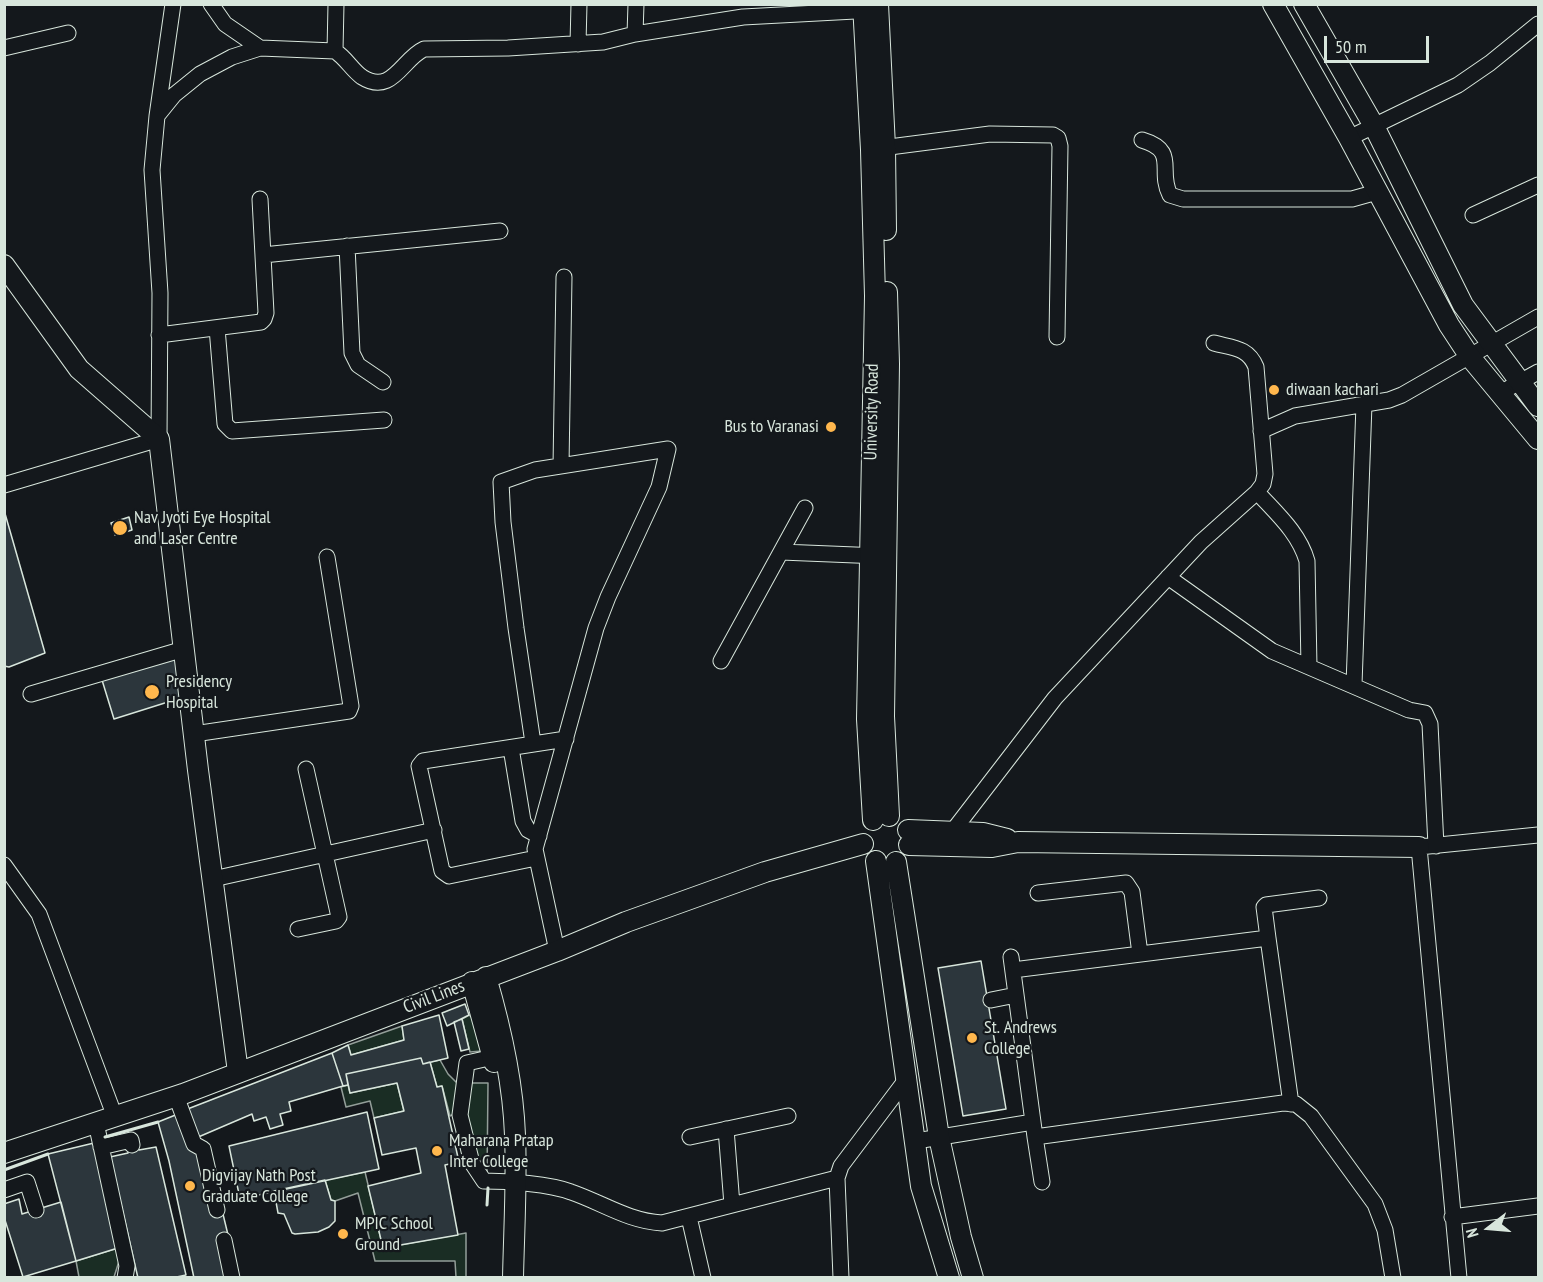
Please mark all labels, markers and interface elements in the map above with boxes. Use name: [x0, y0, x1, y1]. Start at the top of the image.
scale bar: [1327, 24, 1432, 62]
text: 50 m: [1335, 35, 1367, 58]
street label: University Road: [860, 363, 884, 461]
place label: diwaan kachari: [1286, 379, 1379, 401]
marker: diwaan kachari: [1267, 383, 1281, 397]
place label: Bus to Varanasi: [724, 416, 819, 438]
marker: Bus to Varanasi: [824, 420, 838, 434]
place label: Nav Jyoti Eye Hospital and Laser Centre: [134, 507, 271, 550]
marker: Nav Jyoti Eye Hospital and Laser Centre: [111, 519, 129, 537]
place label: Presidency Hospital: [166, 671, 232, 714]
marker: Presidency Hospital: [143, 683, 161, 701]
street label: Civil Lines: [400, 975, 468, 1019]
place label: St. Andrews College: [984, 1017, 1057, 1060]
marker: St. Andrews College: [965, 1031, 979, 1045]
place label: Maharana Pratap Inter College: [449, 1130, 554, 1172]
marker: Maharana Pratap Inter College: [430, 1144, 444, 1158]
place label: Digvijay Nath Post Graduate College: [202, 1165, 316, 1208]
marker: Digvijay Nath Post Graduate College: [183, 1179, 197, 1193]
north arrow: [1459, 1198, 1519, 1258]
place label: MPIC School Ground: [355, 1213, 433, 1256]
text: N: [1461, 1226, 1483, 1240]
marker: MPIC School Ground: [336, 1227, 350, 1241]

